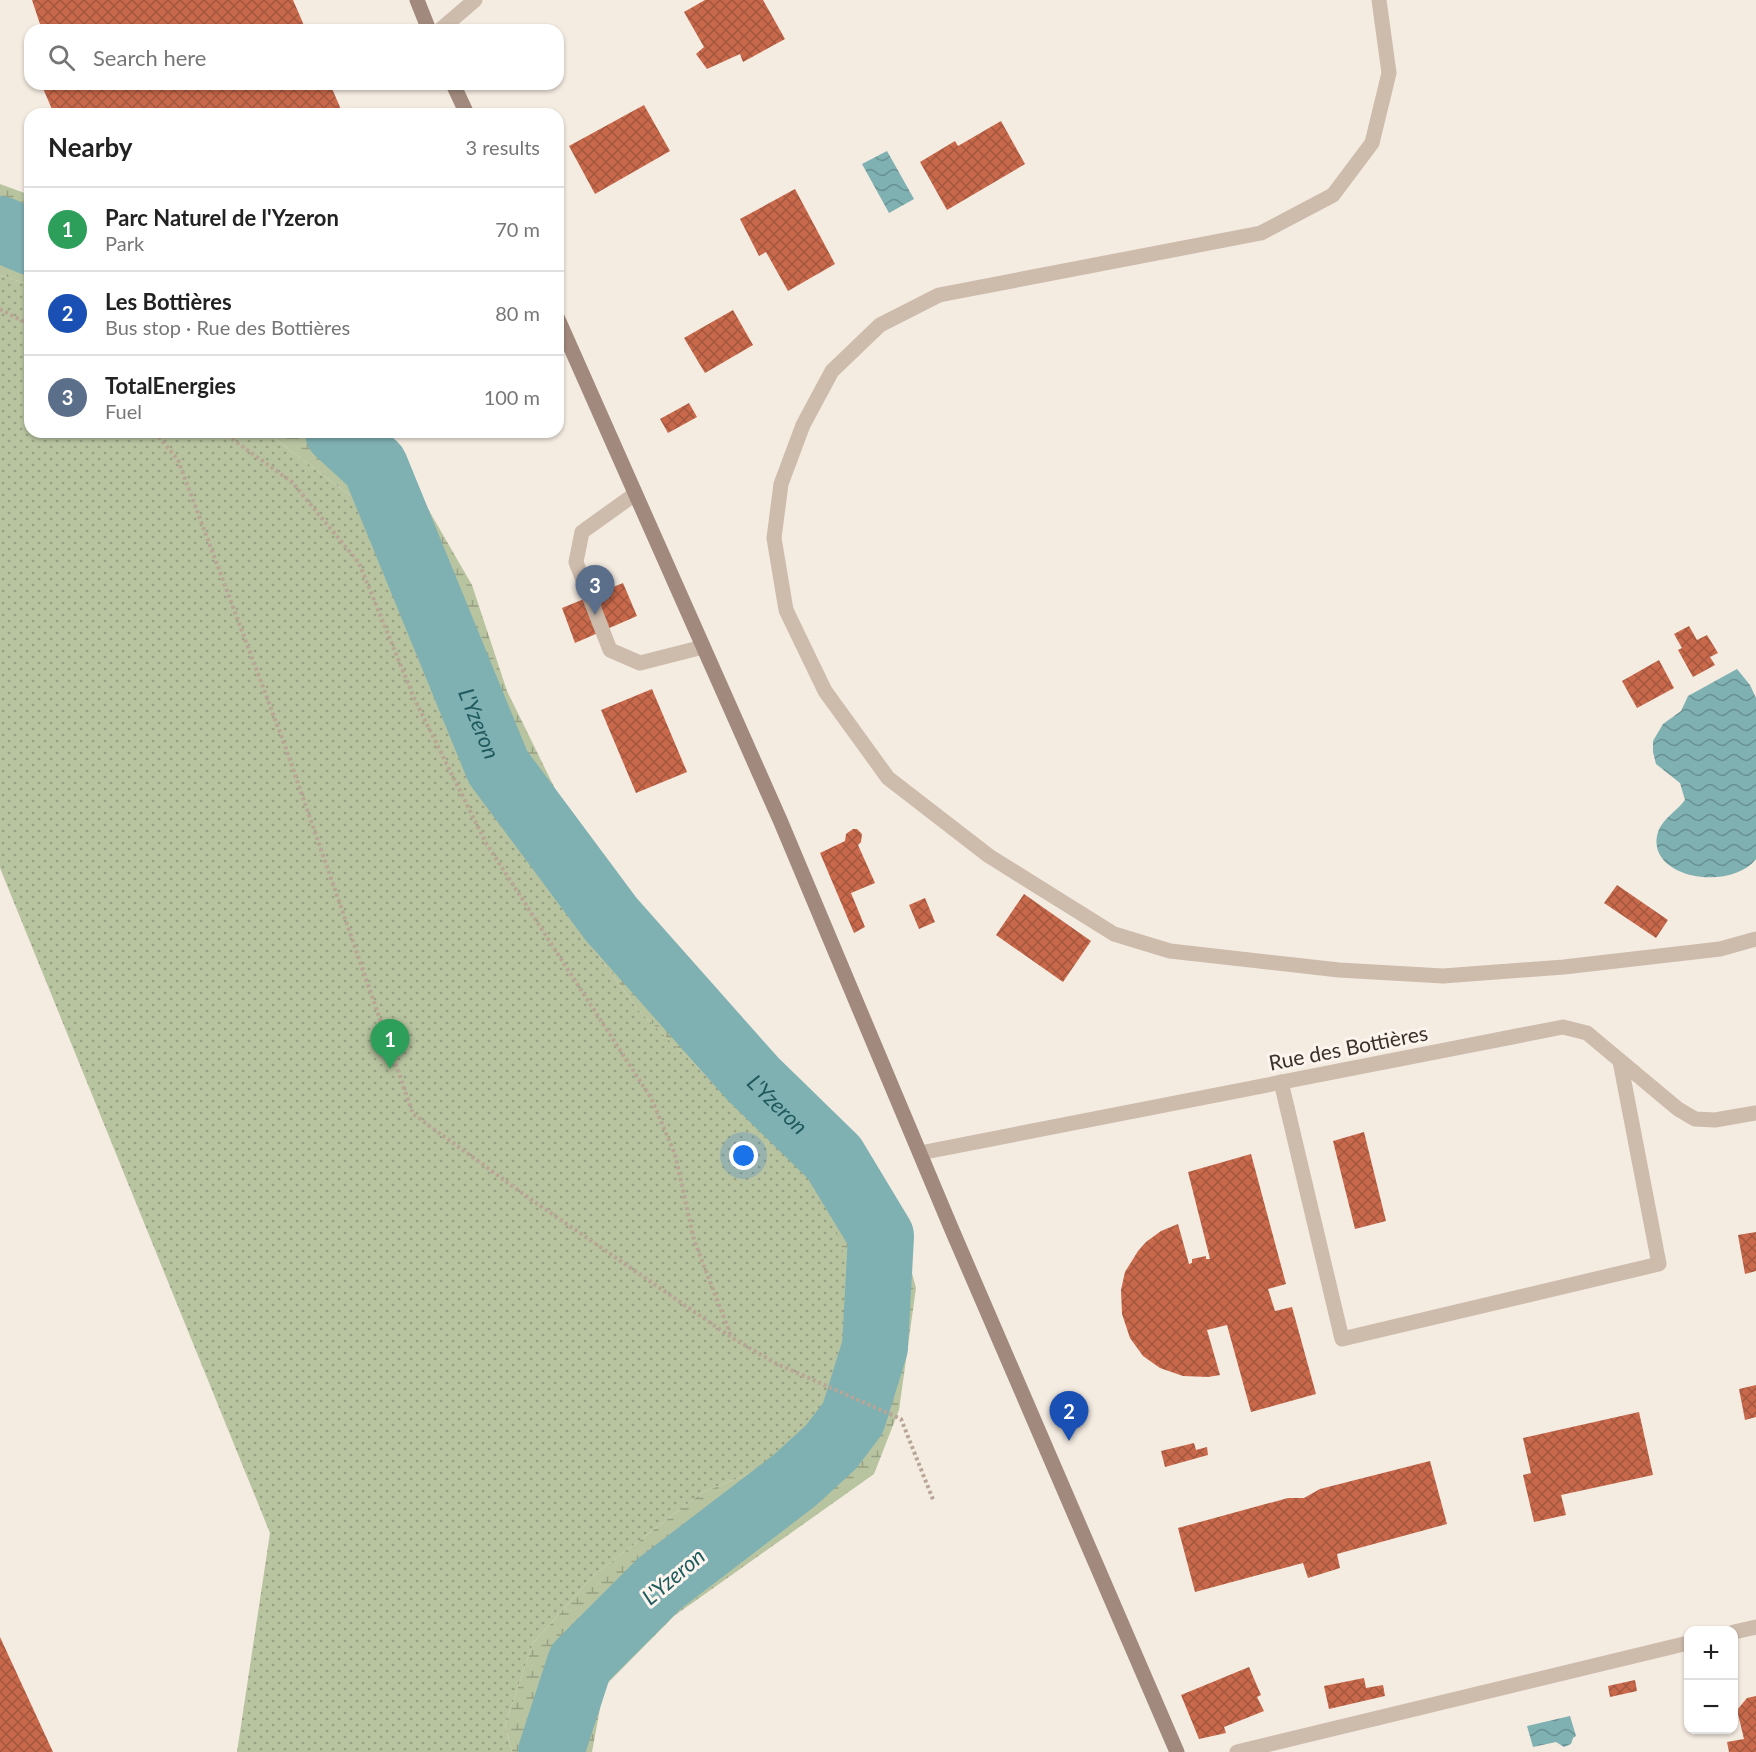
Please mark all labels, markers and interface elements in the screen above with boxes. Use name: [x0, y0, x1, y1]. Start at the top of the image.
search box: [24, 24, 564, 90]
icon: search: [45, 41, 78, 74]
text: Search here: [93, 44, 206, 71]
text: Nearby: [48, 131, 133, 163]
text: 3 results: [465, 135, 540, 159]
text: Parc Naturel de l'Yzeron: [105, 204, 339, 231]
text: 1: [62, 217, 73, 241]
text: 70 m: [495, 217, 540, 241]
text: Park: [105, 231, 144, 255]
text: Les Bottières: [105, 288, 232, 315]
text: 2: [62, 301, 73, 325]
text: 80 m: [495, 301, 540, 325]
text: Bus stop · Rue des Bottières: [105, 315, 350, 339]
text: TotalEnergies: [105, 372, 236, 399]
text: 3: [62, 385, 73, 409]
text: 100 m: [484, 385, 540, 409]
text: Fuel: [105, 399, 142, 423]
pin: 3: [576, 566, 614, 615]
water label: L'Yzeron: [454, 684, 507, 762]
street label: Rue des Bottières: [1266, 1019, 1430, 1075]
pin: 1: [370, 1020, 410, 1069]
water label: L'Yzeron: [742, 1068, 814, 1139]
your location: [729, 1141, 758, 1170]
pin: 2: [1050, 1392, 1088, 1441]
water label: L'Yzeron: [636, 1542, 710, 1610]
map controls: [1684, 1626, 1738, 1734]
button: +: [1684, 1626, 1738, 1680]
button: −: [1684, 1680, 1738, 1734]

